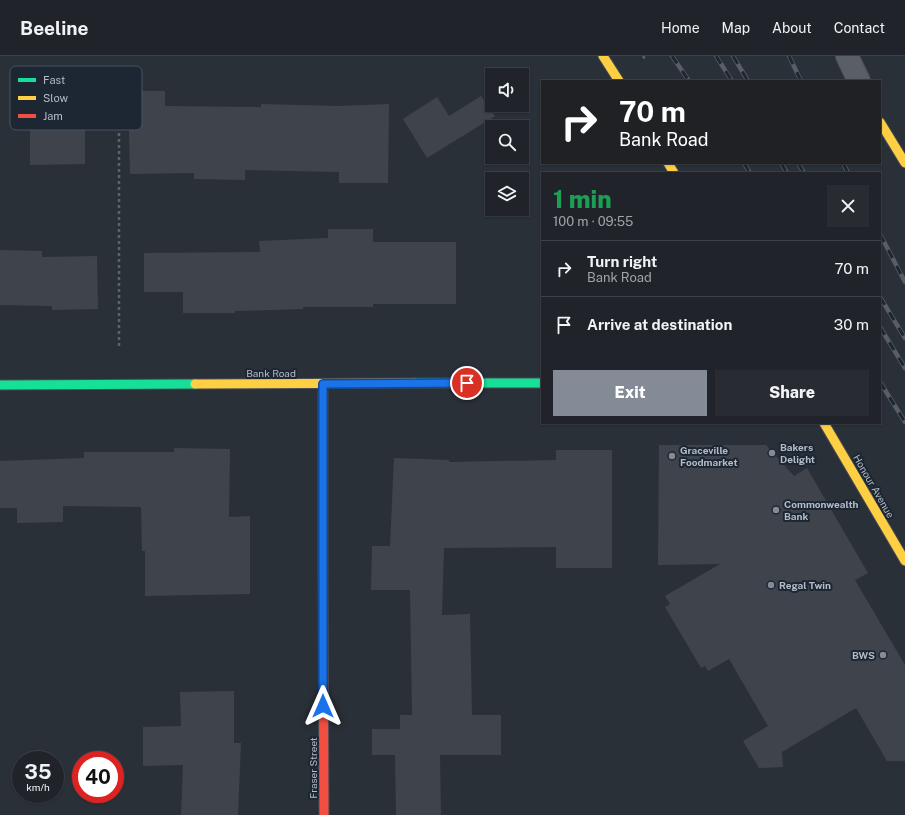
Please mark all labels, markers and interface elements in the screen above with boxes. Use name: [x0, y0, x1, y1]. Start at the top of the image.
text: Beeline: [20, 17, 89, 39]
text: Home: [661, 20, 700, 36]
text: Map: [722, 20, 750, 36]
text: About: [772, 20, 812, 36]
text: Contact: [834, 20, 885, 36]
legend: [10, 66, 142, 130]
map controls: [485, 68, 529, 216]
button: sound: [485, 68, 529, 112]
text: Fast: [43, 74, 65, 86]
text: Slow: [43, 92, 69, 104]
text: 70 m: [619, 95, 686, 128]
icon: right: [553, 96, 605, 148]
text: Jam: [43, 110, 63, 122]
button: search: [485, 120, 529, 164]
text: Bank Road: [619, 129, 709, 150]
button: layers: [485, 172, 529, 216]
text: 1 min: [553, 185, 612, 213]
button: close: [827, 185, 869, 227]
text: 100 m · 09:55: [553, 214, 633, 229]
text: Turn right: [587, 253, 657, 270]
icon: right: [553, 258, 575, 280]
text: 70 m: [834, 260, 869, 277]
text: Bank Road: [587, 270, 652, 285]
icon: arrive: [553, 314, 575, 336]
text: Arrive at destination: [587, 316, 732, 333]
text: 30 m: [834, 316, 869, 333]
pin: [450, 366, 484, 400]
street label: Bank Road: [246, 367, 296, 379]
button: Exit: [553, 370, 707, 416]
button: Share: [715, 370, 869, 416]
icon: arrive: [456, 372, 478, 394]
place label: Bakers Delight: [780, 441, 815, 465]
place label: Graceville Foodmarket: [680, 444, 738, 468]
marker: Bakers Delight: [767, 448, 777, 458]
marker: Graceville Foodmarket: [667, 451, 677, 461]
street label: Honour Avenue: [851, 452, 897, 520]
place label: Commonwealth Bank: [784, 498, 859, 522]
marker: Commonwealth Bank: [771, 505, 781, 515]
place label: Regal Twin: [779, 579, 831, 591]
marker: Regal Twin: [766, 580, 776, 590]
place label: BWS: [852, 649, 875, 661]
marker: BWS: [878, 650, 888, 660]
position arrow: [302, 685, 344, 727]
street label: Fraser Street: [307, 737, 319, 799]
speed limit sign: 40: [72, 751, 124, 803]
text: 35: [25, 760, 51, 784]
text: km/h: [26, 781, 50, 793]

